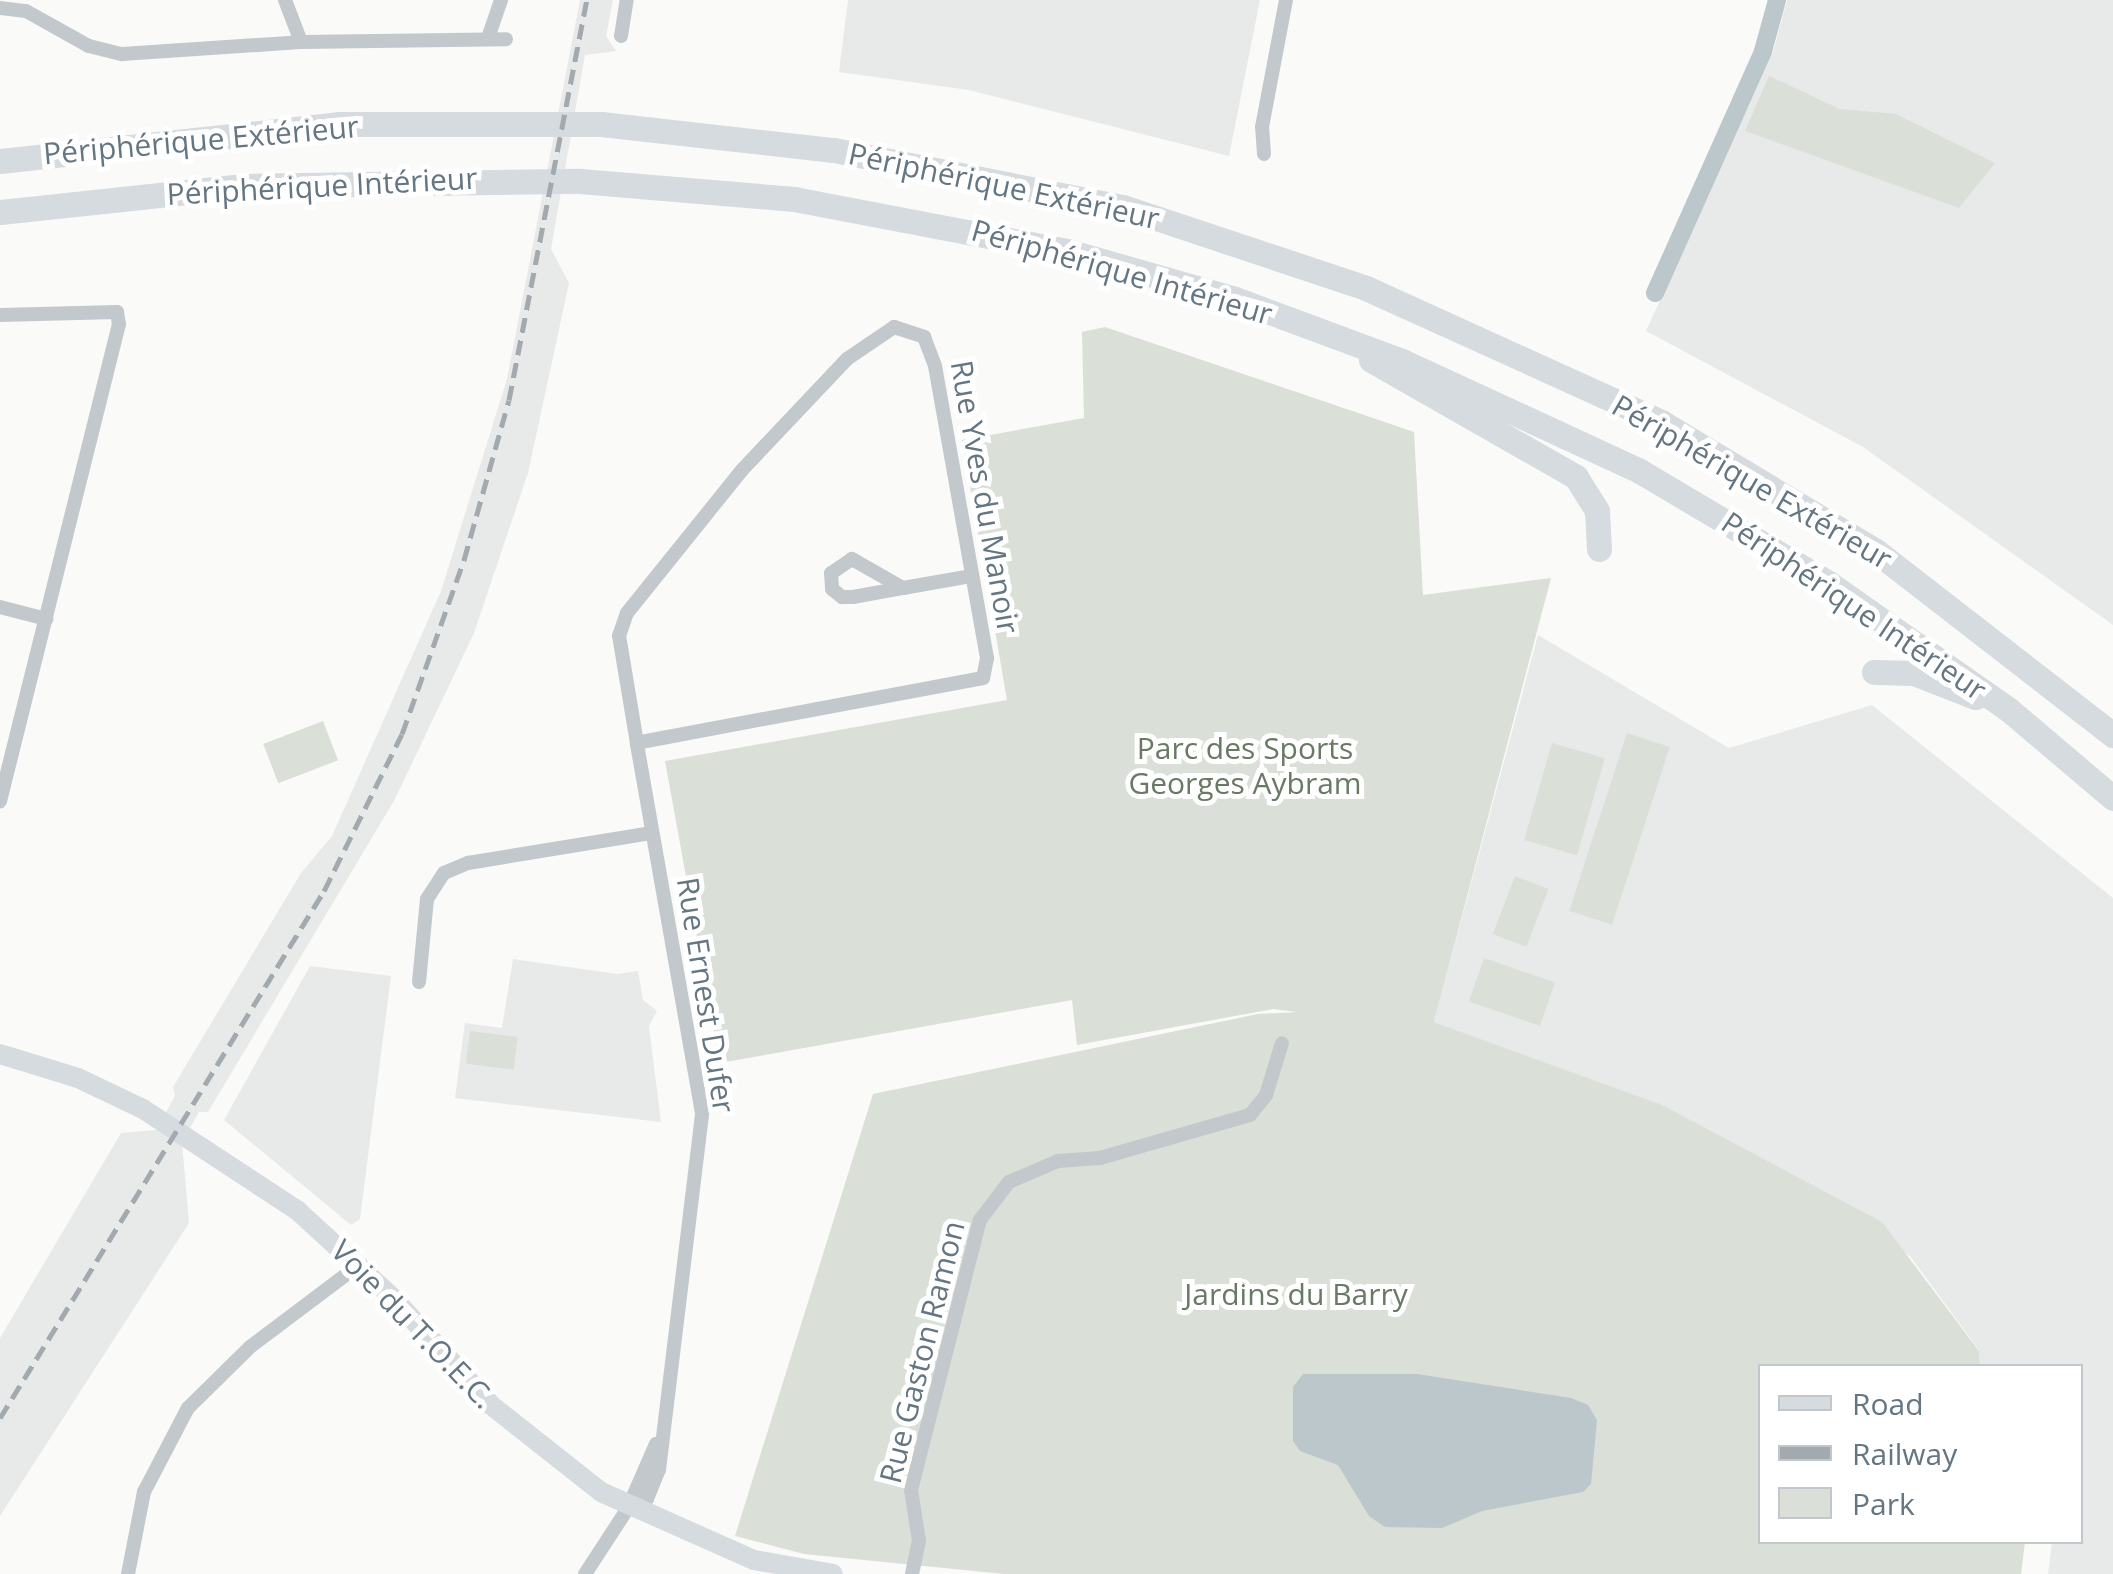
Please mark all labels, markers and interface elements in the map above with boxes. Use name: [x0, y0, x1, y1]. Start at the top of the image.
street label: Périphérique Extérieur: [42, 108, 360, 172]
street label: Périphérique Extérieur: [845, 135, 1163, 237]
street label: Périphérique Intérieur: [166, 160, 478, 212]
street label: Périphérique Intérieur: [967, 212, 1277, 332]
street label: Rue Yves du Manoir: [943, 358, 1027, 636]
street label: Périphérique Extérieur: [1606, 387, 1898, 577]
street label: Périphérique Intérieur: [1715, 504, 1993, 708]
park label: Parc des Sports Georges Aybram: [1128, 730, 1362, 800]
street label: Rue Ernest Dufer: [670, 875, 742, 1115]
street label: Rue Gaston Ramon: [872, 1217, 972, 1487]
street label: Voie du T.O.E.C.: [324, 1232, 502, 1416]
park label: Jardins du Barry: [1184, 1276, 1408, 1312]
legend: [1758, 1364, 2083, 1544]
text: Road: [1852, 1383, 1924, 1424]
text: Railway: [1852, 1433, 1957, 1474]
text: Park: [1852, 1483, 1915, 1524]

